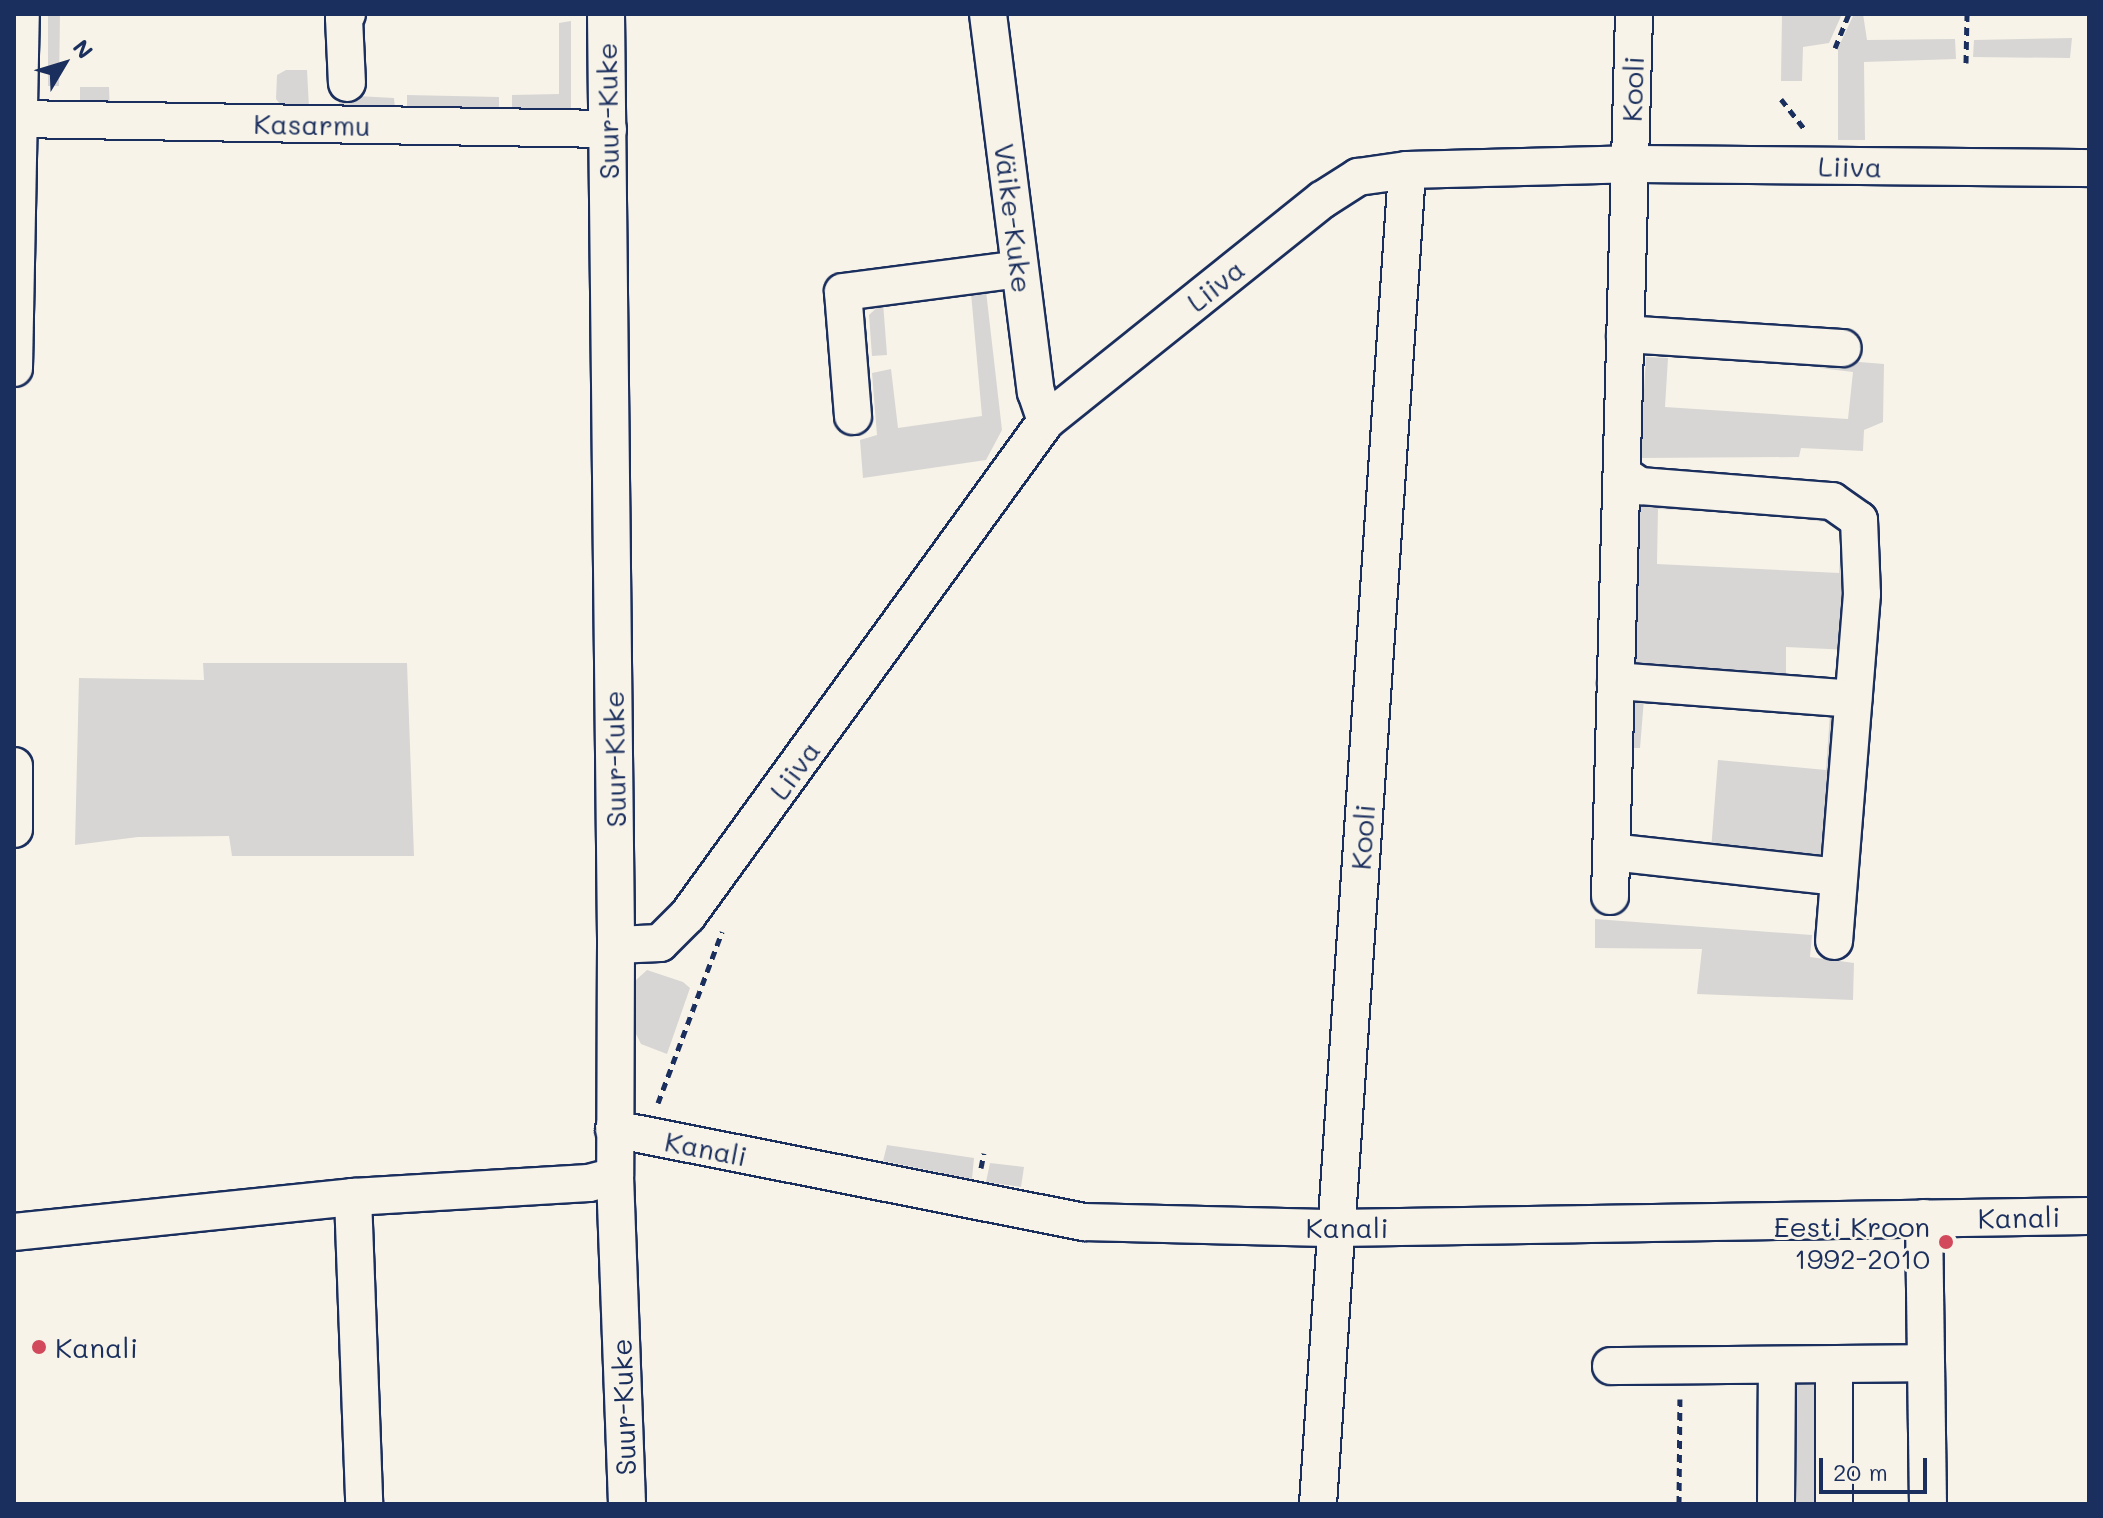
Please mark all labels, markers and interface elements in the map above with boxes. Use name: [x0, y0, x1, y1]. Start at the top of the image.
north arrow: [24, 24, 104, 104]
text: N: [67, 33, 100, 64]
street label: Suur-Kuke: [589, 42, 625, 180]
street label: Kooli: [1614, 56, 1650, 122]
street label: Kasarmu: [253, 106, 371, 142]
street label: Väike-Kuke: [988, 141, 1040, 295]
street label: Liiva: [1818, 149, 1882, 183]
street label: Liiva: [1180, 252, 1250, 318]
street label: Suur-Kuke: [596, 690, 632, 828]
street label: Liiva: [762, 734, 826, 806]
street label: Kooli: [1343, 803, 1381, 871]
street label: Kanali: [662, 1124, 750, 1172]
street label: Kanali: [1977, 1199, 2061, 1235]
place label: Eesti Kroon 1992-2010: [1773, 1209, 1930, 1275]
street label: Kanali: [1306, 1210, 1388, 1244]
marker: Eesti Kroon 1992-2010: [1937, 1233, 1955, 1251]
place label: Kanali: [55, 1330, 138, 1364]
marker: Kanali: [30, 1338, 48, 1356]
street label: Suur-Kuke: [604, 1338, 642, 1476]
scale bar: [1823, 1442, 1931, 1492]
text: 20 m: [1833, 1456, 1888, 1487]

